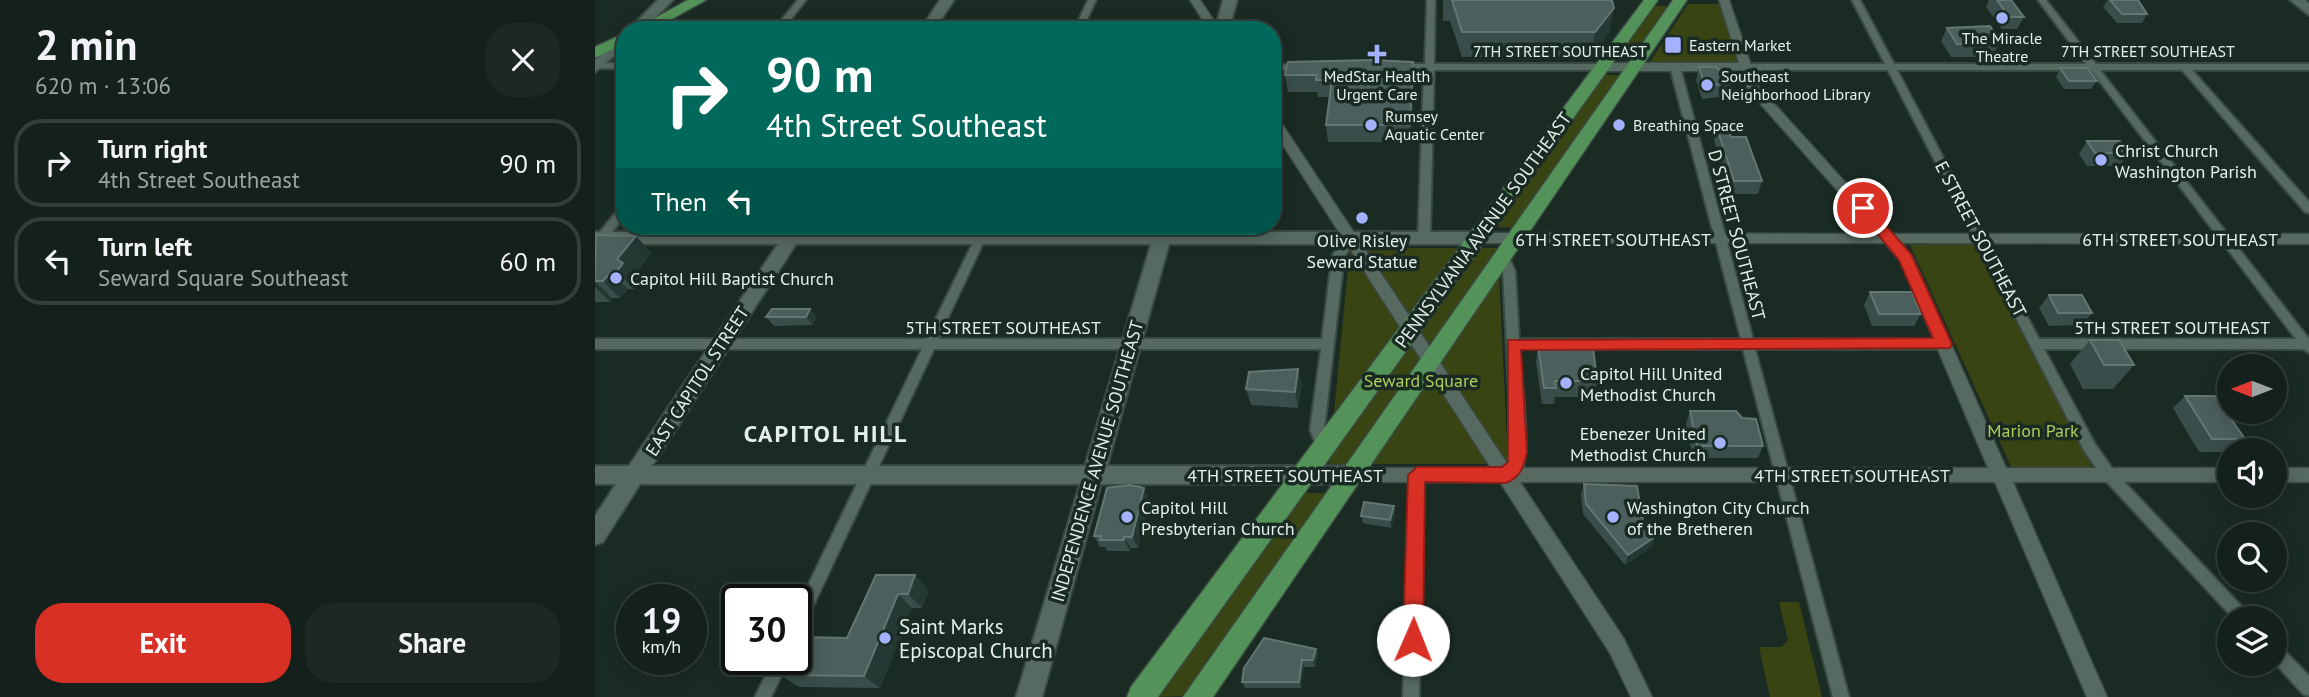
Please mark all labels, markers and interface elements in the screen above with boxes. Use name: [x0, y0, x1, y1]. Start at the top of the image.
marker: The Miracle Theatre: [1994, 10, 2010, 26]
text: 2 min: [35, 17, 137, 72]
button: close: [486, 23, 560, 97]
place label: The Miracle Theatre: [1962, 28, 2042, 66]
marker: Eastern Market: [1663, 35, 1683, 55]
place label: Eastern Market: [1689, 35, 1792, 55]
street label: 7TH STREET SOUTHEAST: [1473, 41, 1647, 61]
street label: 7TH STREET SOUTHEAST: [2061, 41, 2235, 61]
text: 90 m: [766, 42, 873, 106]
marker: MedStar Health Urgent Care: [1367, 44, 1387, 64]
icon: right: [651, 49, 742, 140]
place label: MedStar Health Urgent Care: [1324, 66, 1430, 104]
place label: Southeast Neighborhood Library: [1721, 66, 1871, 104]
text: 620 m · 13:06: [35, 71, 171, 100]
marker: Southeast Neighborhood Library: [1699, 77, 1715, 93]
text: 4th Street Southeast: [766, 104, 1047, 146]
place label: Rumsey Aquatic Center: [1385, 106, 1485, 144]
street label: PENNSYLVANIA AVENUE SOUTHEAST: [1390, 108, 1576, 352]
place label: Breathing Space: [1633, 115, 1744, 135]
marker: Rumsey Aquatic Center: [1363, 117, 1379, 133]
marker: Breathing Space: [1611, 117, 1627, 133]
text: Turn right: [98, 132, 207, 165]
place label: Christ Church Washington Parish: [2115, 139, 2257, 183]
icon: right: [39, 144, 77, 182]
text: 90 m: [500, 147, 556, 180]
street label: D STREET SOUTHEAST: [1703, 147, 1771, 323]
marker: Christ Church Washington Parish: [2093, 152, 2109, 168]
street label: E STREET SOUTHEAST: [1930, 157, 2032, 321]
text: 4th Street Southeast: [98, 165, 300, 194]
pin: [1833, 178, 1893, 238]
icon: left: [721, 182, 759, 220]
text: Then: [651, 185, 707, 218]
icon: arrive: [1844, 189, 1882, 227]
marker: Olive Risley Seward Statue: [1354, 210, 1370, 226]
street label: 6TH STREET SOUTHEAST: [1515, 228, 1711, 251]
street label: 6TH STREET SOUTHEAST: [2082, 228, 2278, 251]
place label: Olive Risley Seward Statue: [1307, 229, 1417, 273]
text: Turn left: [98, 230, 192, 263]
icon: left: [39, 242, 77, 280]
text: 60 m: [500, 245, 556, 278]
text: Seward Square Southeast: [98, 263, 348, 292]
place label: Capitol Hill Baptist Church: [630, 267, 834, 290]
marker: Capitol Hill Baptist Church: [608, 270, 624, 286]
street label: EAST CAPITOL STREET: [640, 302, 754, 460]
street label: 5TH STREET SOUTHEAST: [905, 316, 1101, 339]
street label: 5TH STREET SOUTHEAST: [2074, 316, 2270, 339]
street label: INDEPENDENCE AVENUE SOUTHEAST: [1046, 318, 1148, 604]
north arrow: [2217, 354, 2287, 424]
map controls: [2217, 354, 2287, 676]
place label: Capitol Hill United Methodist Church: [1580, 362, 1722, 406]
park label: Seward Square: [1364, 369, 1478, 392]
marker: Capitol Hill United Methodist Church: [1558, 375, 1574, 391]
district label: CAPITOL HILL: [744, 418, 908, 449]
park label: Marion Park: [1987, 419, 2079, 442]
place label: Ebenezer United Methodist Church: [1570, 422, 1706, 466]
marker: Ebenezer United Methodist Church: [1712, 435, 1728, 451]
button: sound: [2217, 438, 2287, 508]
street label: 4TH STREET SOUTHEAST: [1187, 464, 1383, 487]
street label: 4TH STREET SOUTHEAST: [1754, 464, 1950, 487]
place label: Capitol Hill Presbyterian Church: [1141, 496, 1295, 540]
place label: Washington City Church of the Bretheren: [1627, 496, 1810, 540]
marker: Capitol Hill Presbyterian Church: [1119, 509, 1135, 525]
marker: Washington City Church of the Bretheren: [1605, 509, 1621, 525]
button: search: [2217, 522, 2287, 592]
speed limit sign: 30: [721, 584, 812, 675]
text: 19: [642, 597, 681, 643]
button: Exit: [35, 603, 291, 683]
button: Share: [305, 603, 560, 683]
position arrow: [1376, 603, 1450, 677]
button: layers: [2217, 606, 2287, 676]
place label: Saint Marks Episcopal Church: [899, 613, 1053, 664]
marker: Saint Marks Episcopal Church: [877, 630, 893, 646]
text: km/h: [642, 635, 681, 658]

